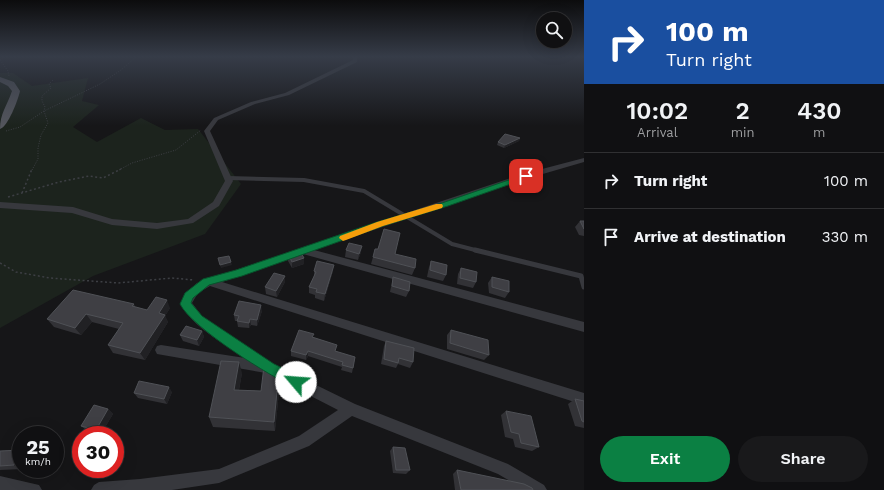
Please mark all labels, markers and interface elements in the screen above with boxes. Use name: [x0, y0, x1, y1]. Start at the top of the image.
map controls: [536, 12, 572, 48]
button: search: [536, 12, 572, 48]
text: 100 m: [666, 15, 749, 48]
icon: right: [600, 16, 652, 68]
text: Turn right: [666, 49, 752, 70]
text: 10:02: [626, 97, 688, 125]
text: 2: [736, 97, 750, 125]
text: 430: [797, 97, 842, 125]
text: Arrival: [637, 125, 678, 140]
text: min: [731, 125, 755, 140]
text: m: [813, 125, 825, 140]
pin: [509, 159, 543, 193]
icon: arrive: [515, 165, 537, 187]
icon: right: [600, 170, 622, 192]
text: Turn right: [634, 172, 707, 190]
text: 100 m: [824, 172, 868, 190]
icon: arrive: [600, 226, 622, 248]
text: Arrive at destination: [634, 228, 786, 246]
text: 330 m: [822, 228, 868, 246]
position arrow: [275, 361, 317, 403]
speed limit sign: 30: [72, 426, 124, 478]
text: 25: [26, 435, 50, 459]
button: Exit: [600, 436, 730, 482]
button: Share: [738, 436, 868, 482]
text: km/h: [25, 456, 51, 467]

